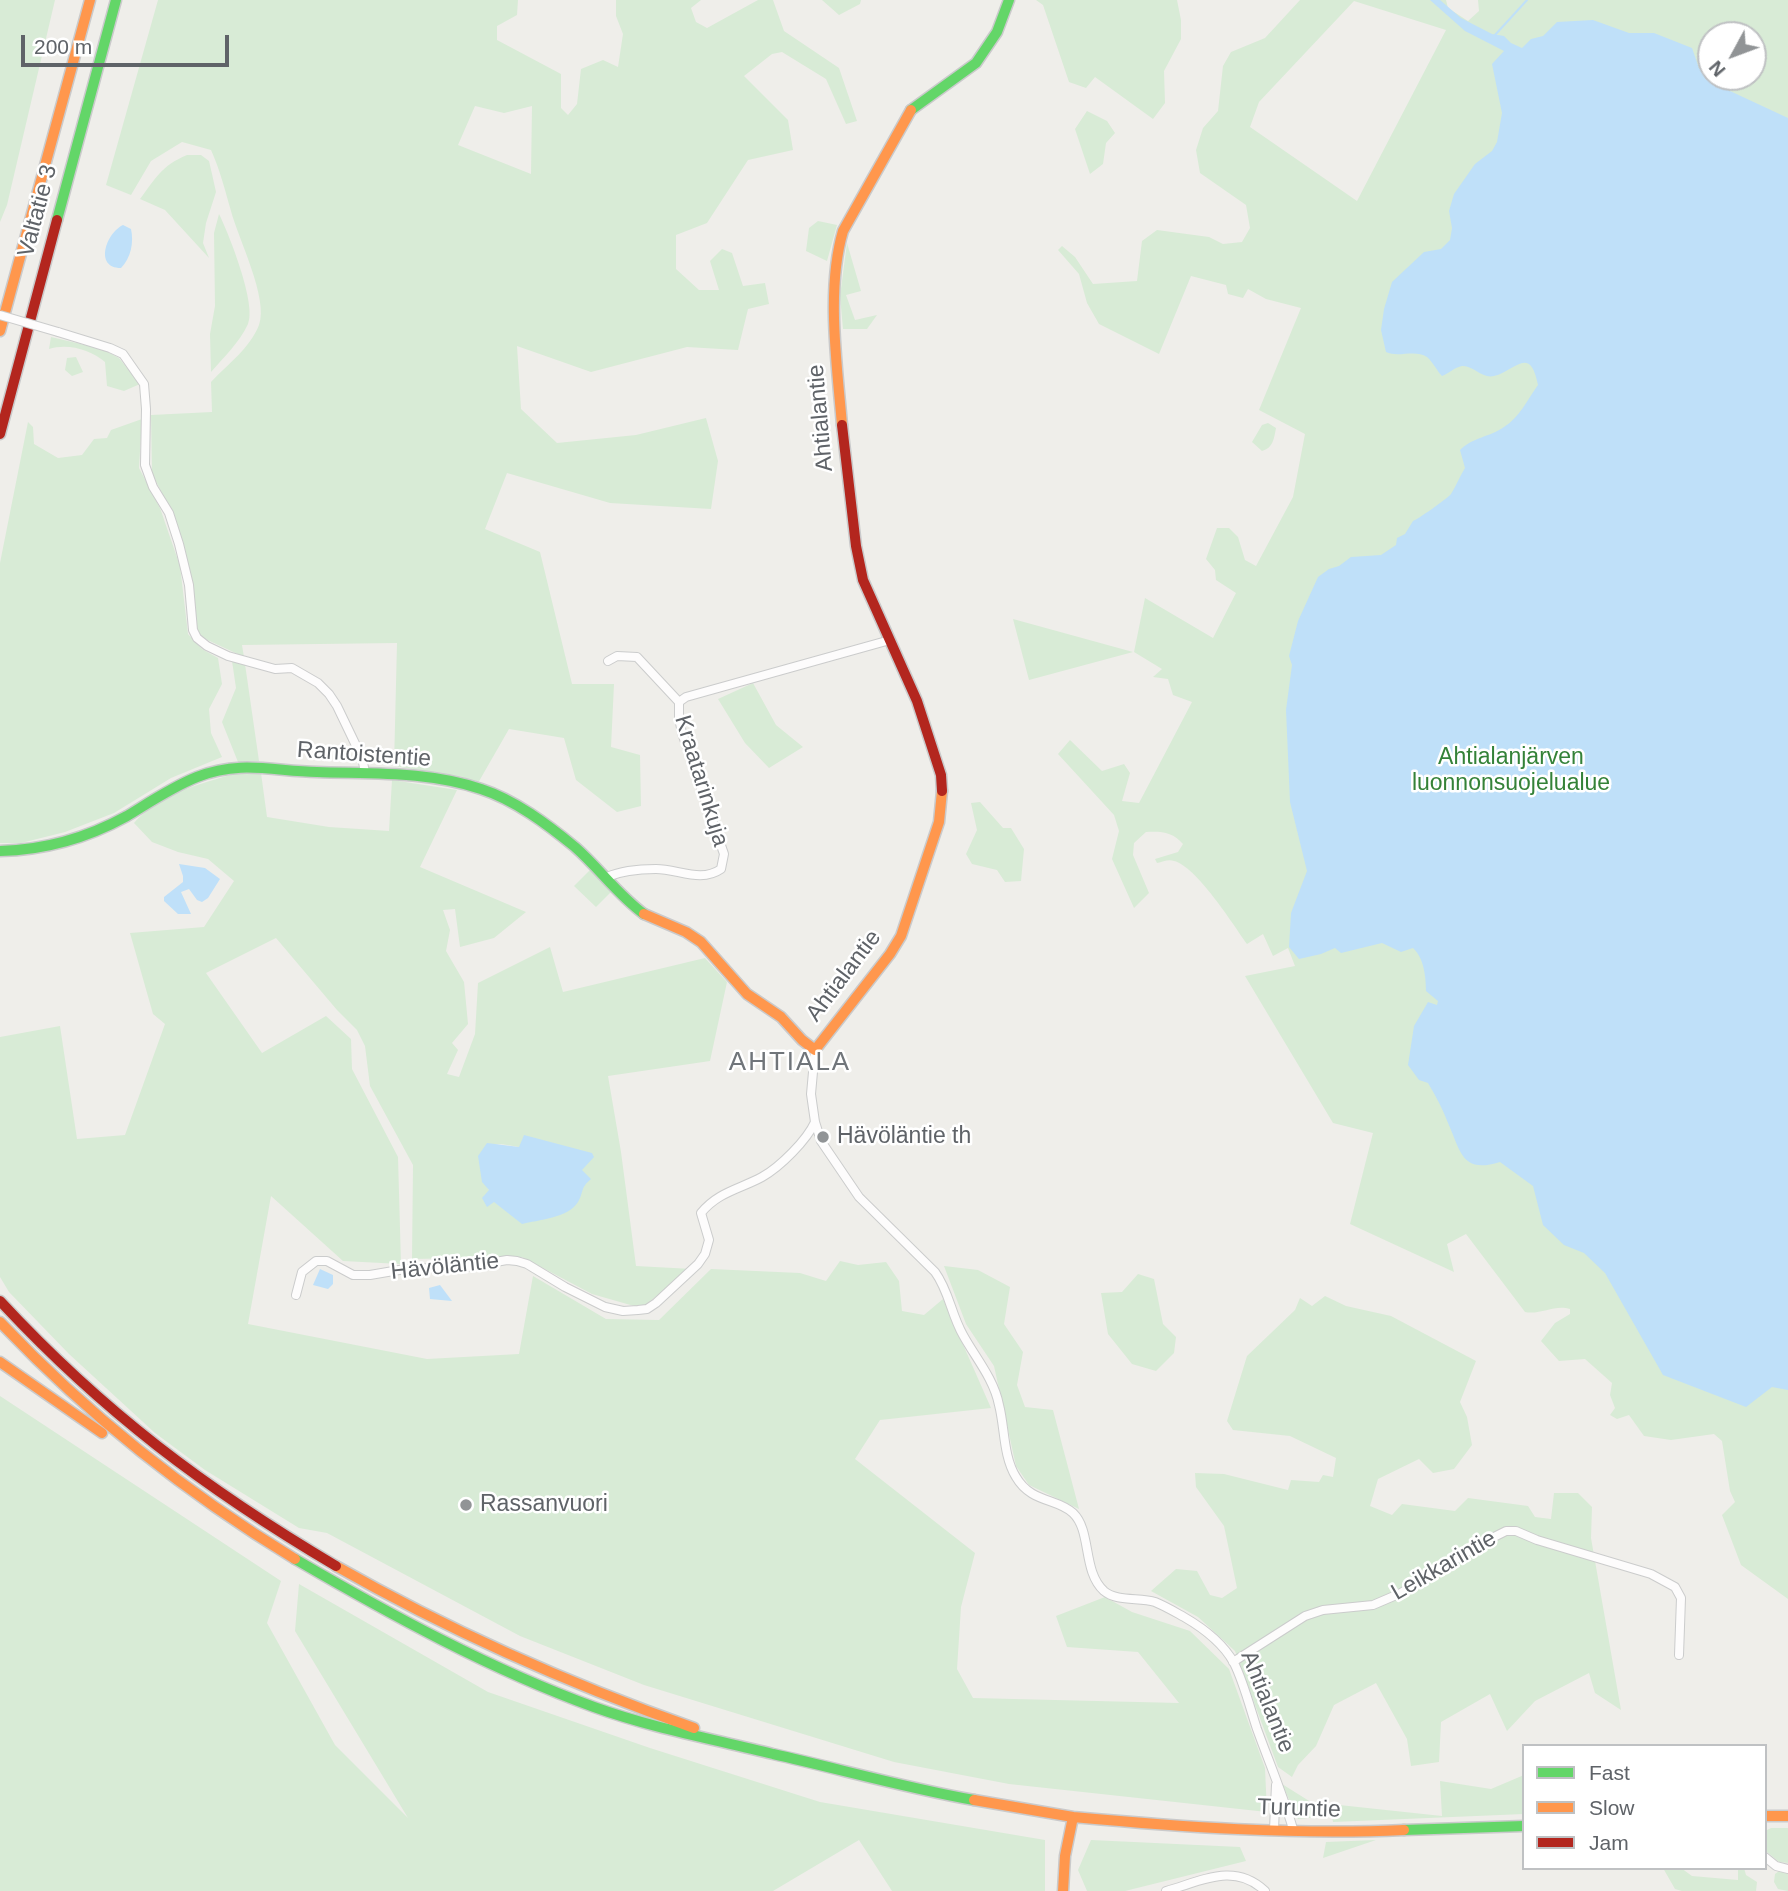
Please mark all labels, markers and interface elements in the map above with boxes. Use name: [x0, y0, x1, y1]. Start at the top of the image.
scale bar: [24, 21, 233, 65]
north arrow: [1697, 21, 1767, 91]
text: 200 m: [34, 35, 92, 58]
text: N: [1705, 57, 1730, 81]
street label: Valtatie 3: [12, 162, 64, 260]
street label: Ahtialantie: [803, 363, 839, 473]
street label: Kraatarinkuja: [668, 712, 734, 850]
street label: Rantoistentie: [296, 737, 432, 773]
park label: Ahtialanjärven luonnonsuojelualue: [1412, 744, 1610, 798]
street label: Ahtialantie: [801, 925, 887, 1027]
district label: AHTIALA: [730, 1047, 850, 1079]
place label: Hävöläntie th: [837, 1123, 971, 1151]
marker: Hävöläntie th: [815, 1129, 831, 1145]
street label: Hävöläntie: [390, 1248, 500, 1286]
place label: Rassanvuori: [480, 1491, 608, 1519]
marker: Rassanvuori: [458, 1497, 474, 1513]
street label: Leikkarintie: [1387, 1525, 1501, 1607]
street label: Ahtialantie: [1234, 1647, 1300, 1757]
legend: [1522, 1744, 1767, 1870]
text: Fast: [1589, 1761, 1630, 1784]
street label: Turuntie: [1257, 1794, 1341, 1824]
text: Slow: [1589, 1796, 1635, 1819]
text: Jam: [1589, 1831, 1629, 1854]

